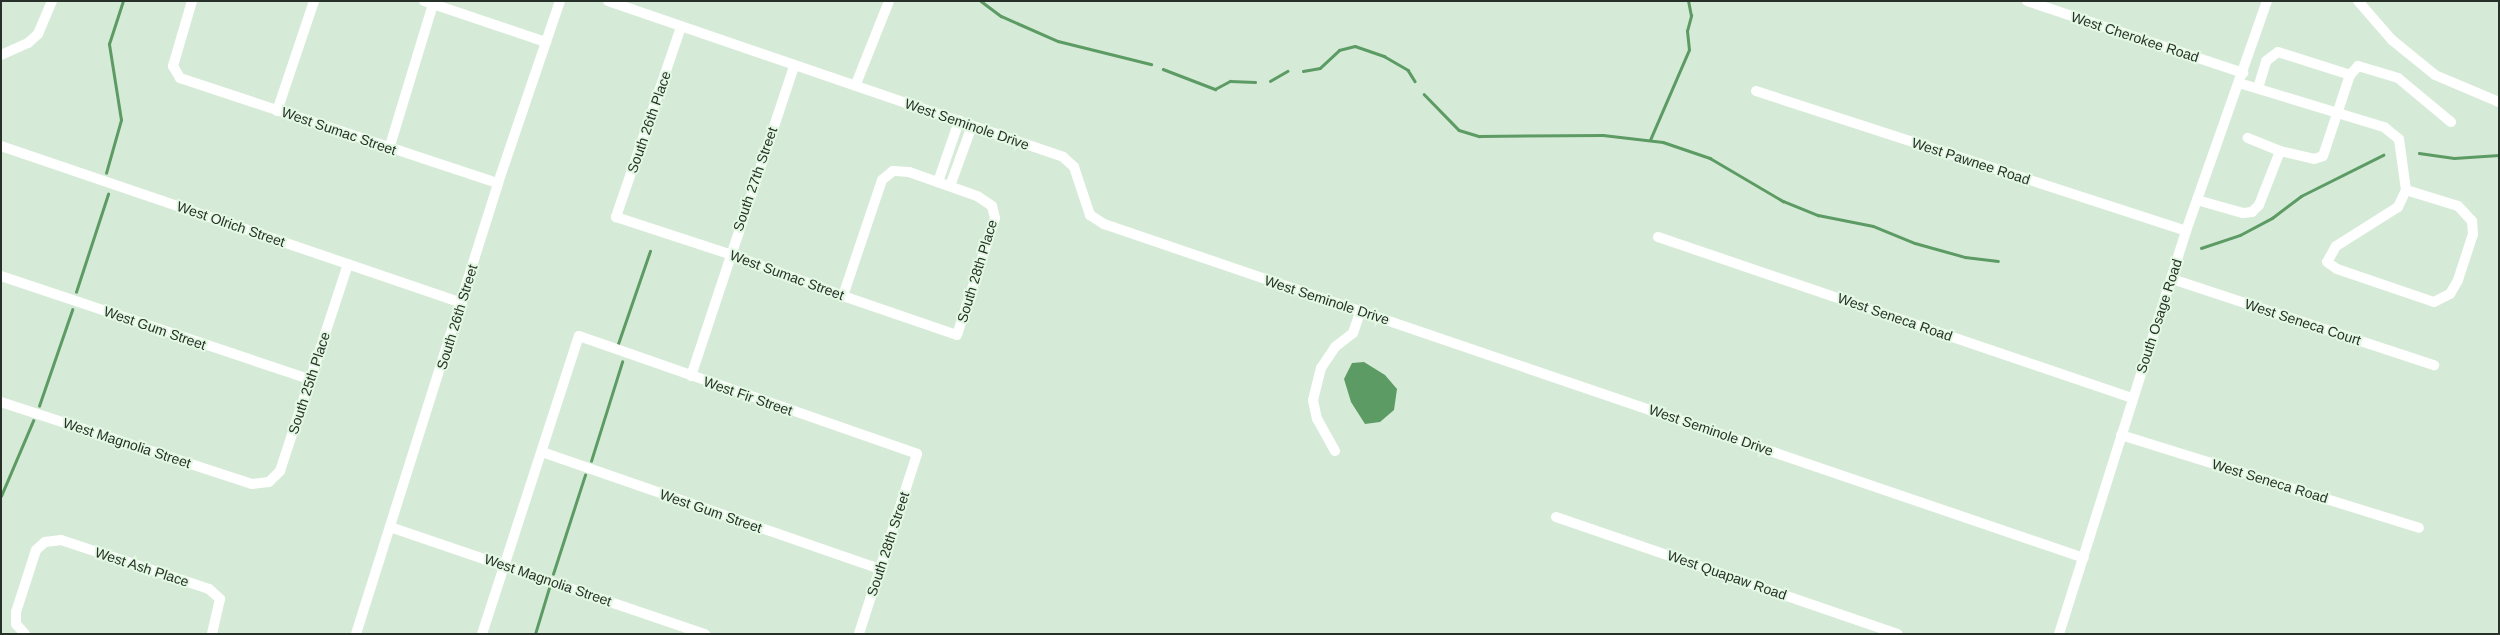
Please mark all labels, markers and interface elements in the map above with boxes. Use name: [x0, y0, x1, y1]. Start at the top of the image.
street label: West Cherokee Road: [2069, 8, 2201, 66]
street label: South 26th Place: [624, 69, 674, 175]
street label: West Seminole Drive: [903, 95, 1031, 153]
street label: West Sumac Street: [279, 103, 399, 159]
street label: South 27th Street: [729, 125, 781, 233]
street label: West Pawnee Road: [1910, 134, 2032, 188]
street label: West Olrich Street: [175, 198, 287, 250]
street label: South 28th Place: [953, 218, 1001, 324]
street label: West Sumac Street: [728, 247, 846, 303]
street label: South Osage Road: [2133, 257, 2185, 375]
street label: South 26th Street: [433, 262, 481, 372]
street label: West Seminole Drive: [1262, 272, 1392, 328]
street label: West Seneca Road: [1835, 289, 1955, 345]
street label: West Seneca Court: [2243, 295, 2363, 349]
street label: West Gum Street: [102, 303, 208, 353]
street label: South 25th Place: [285, 330, 333, 436]
street label: West Fir Street: [701, 373, 795, 419]
street label: West Seminole Drive: [1647, 401, 1775, 459]
street label: West Magnolia Street: [61, 414, 193, 472]
street label: West Seneca Road: [2210, 455, 2330, 507]
street label: West Gum Street: [658, 486, 764, 536]
street label: South 28th Street: [863, 490, 913, 598]
street label: West Ash Place: [93, 544, 191, 590]
street label: West Quapaw Road: [1665, 547, 1789, 603]
street label: West Magnolia Street: [482, 550, 614, 610]

